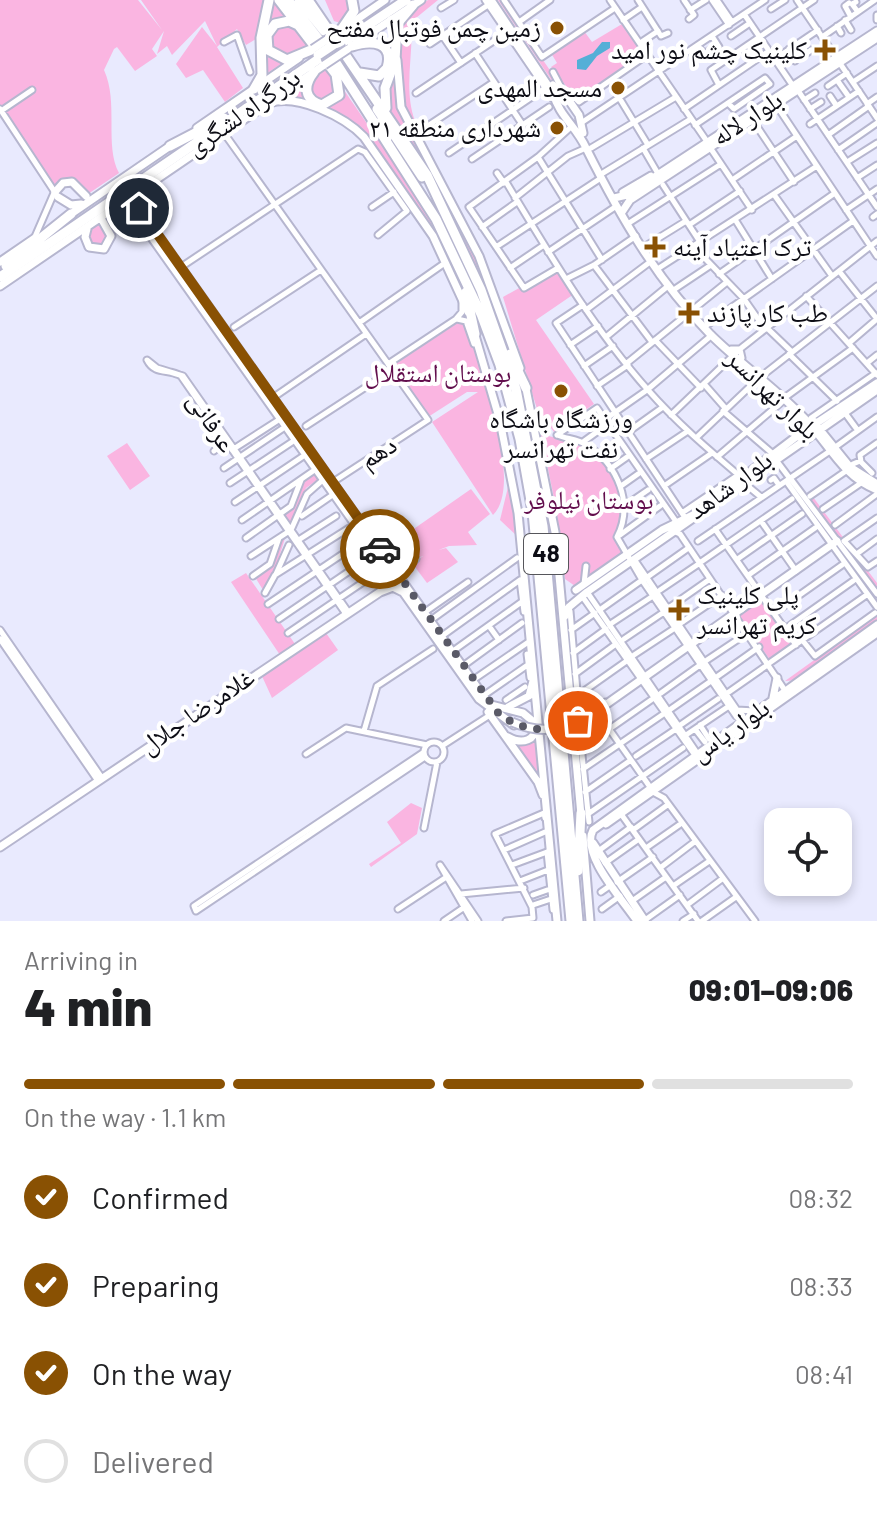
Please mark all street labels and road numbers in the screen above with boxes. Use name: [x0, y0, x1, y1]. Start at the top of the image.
street label: بزرگراه لشگری: [179, 60, 306, 163]
street label: بلوار لاله: [705, 83, 788, 152]
street label: بلوار تهرانسر: [720, 340, 827, 446]
street label: عرفانی: [181, 385, 244, 458]
street label: دهم: [353, 427, 403, 477]
street label: بلوار شاهد: [681, 443, 778, 525]
road number: 48: [524, 534, 568, 574]
street label: غلامرضا جلال: [133, 660, 260, 761]
street label: بلوار یاس: [684, 691, 776, 769]

